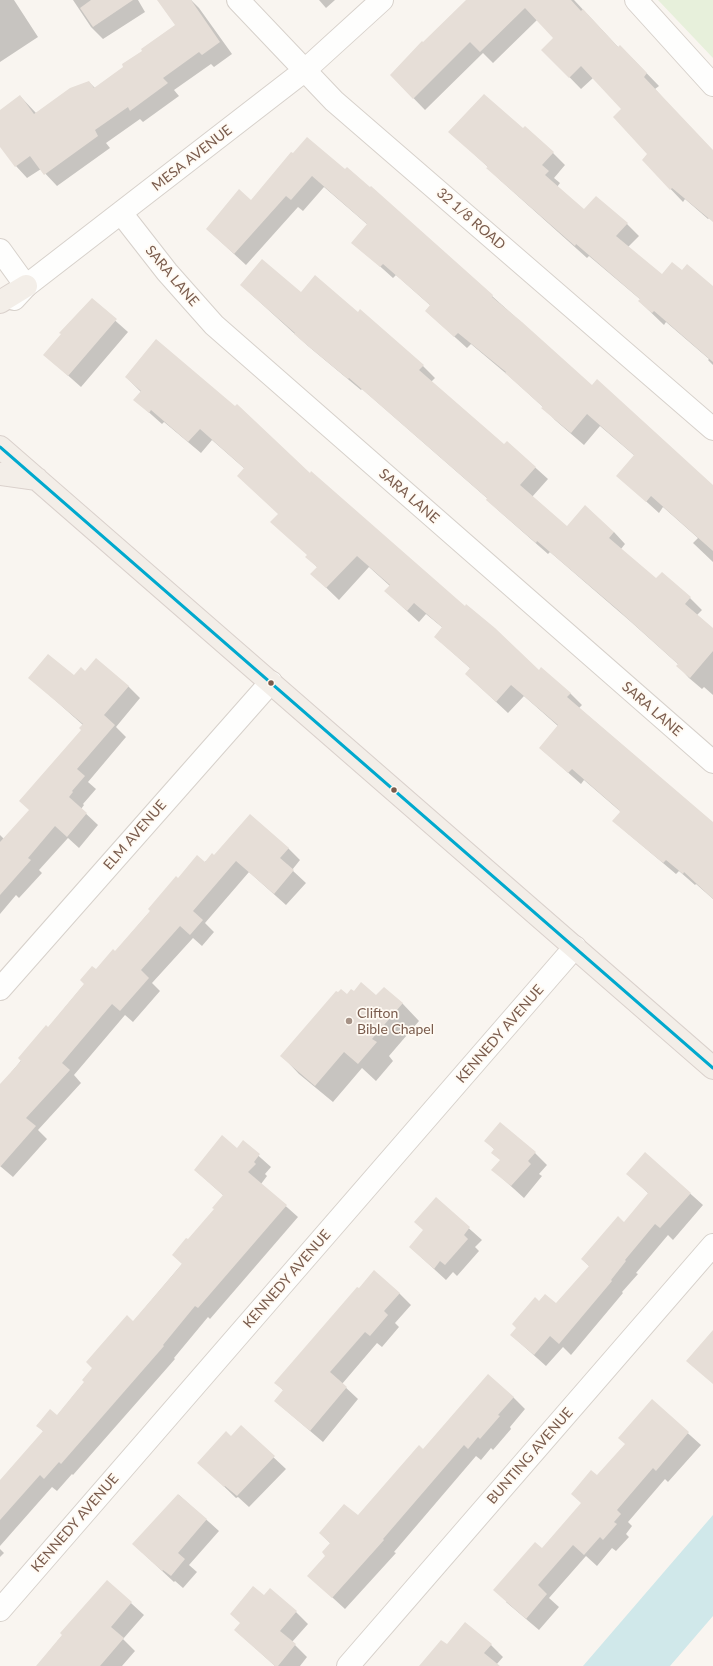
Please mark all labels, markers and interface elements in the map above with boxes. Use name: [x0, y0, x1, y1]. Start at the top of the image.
street label: MESA AVENUE: [149, 122, 235, 194]
street label: 32 1/8 ROAD: [433, 185, 509, 253]
street label: SARA LANE: [142, 242, 202, 310]
street label: SARA LANE: [376, 465, 442, 527]
unlabelled marker: [266, 678, 276, 688]
street label: SARA LANE: [619, 678, 685, 740]
unlabelled marker: [389, 785, 399, 795]
street label: ELM AVENUE: [100, 797, 170, 873]
street label: KENNEDY AVENUE: [453, 981, 547, 1087]
place label: Clifton Bible Chapel: [357, 1005, 434, 1038]
marker: Clifton Bible Chapel: [344, 1016, 354, 1026]
street label: KENNEDY AVENUE: [240, 1226, 334, 1332]
street label: BUNTING AVENUE: [484, 1404, 576, 1508]
street label: KENNEDY AVENUE: [28, 1470, 122, 1576]

